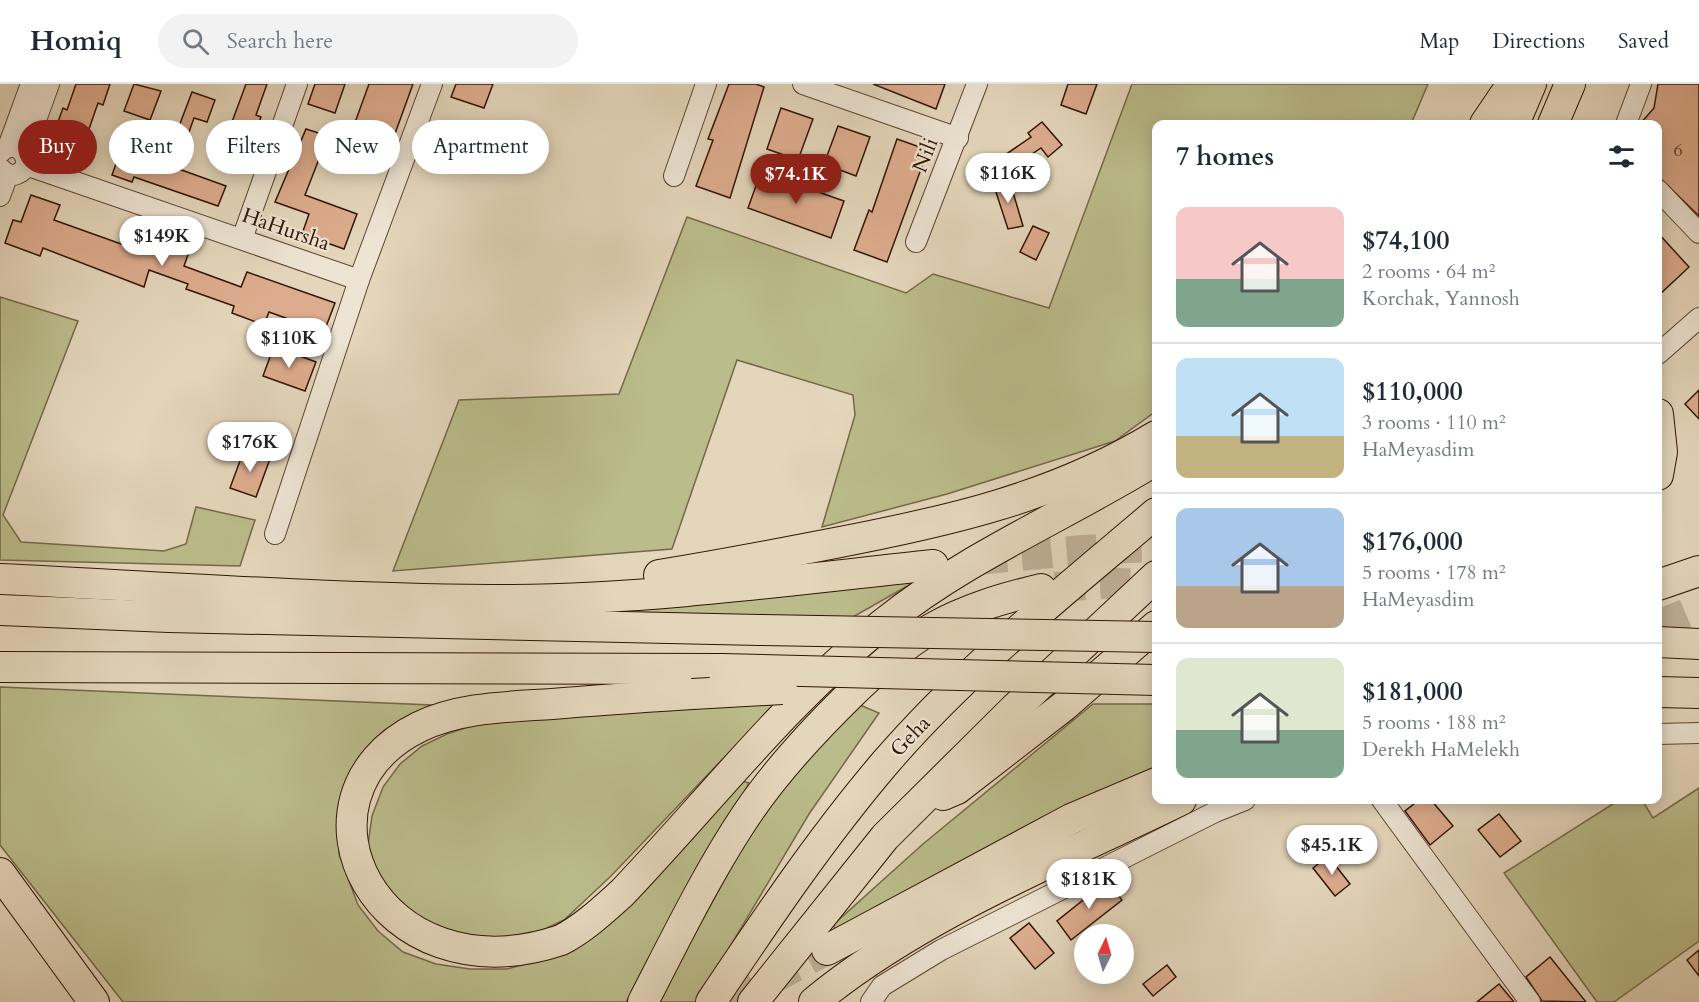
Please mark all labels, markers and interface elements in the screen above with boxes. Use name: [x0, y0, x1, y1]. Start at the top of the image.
search box: [158, 14, 578, 68]
text: Homiq: [30, 22, 122, 60]
icon: search: [179, 25, 212, 58]
text: Search here: [227, 26, 333, 56]
text: Map: [1419, 27, 1459, 56]
text: Directions: [1492, 27, 1585, 56]
text: Saved: [1618, 27, 1669, 56]
chip: Buy: [18, 120, 97, 174]
chip: Rent: [109, 120, 194, 174]
chip: Filters: [206, 120, 302, 174]
chip: New: [314, 120, 400, 174]
chip: Apartment: [412, 120, 549, 174]
street label: Nili: [905, 133, 946, 177]
house number: 6: [1673, 138, 1683, 163]
text: 7 homes: [1176, 139, 1274, 174]
icon: filters: [1605, 140, 1638, 173]
pin: $116K: [966, 153, 1050, 204]
pin: $74.1K: [747, 154, 845, 205]
text: $116K: [979, 159, 1037, 186]
text: $74.1K: [765, 160, 827, 187]
street label: HaHursha: [238, 201, 334, 258]
pin: $149K: [120, 216, 204, 267]
text: $149K: [133, 222, 191, 249]
text: $74,100: [1362, 223, 1450, 258]
icon: home: [1224, 231, 1296, 303]
text: 2 rooms · 64 m²: [1362, 258, 1495, 285]
text: Korchak, Yannosh: [1362, 285, 1520, 312]
pin: $110K: [247, 318, 331, 369]
text: $110K: [260, 324, 318, 351]
text: $110,000: [1362, 374, 1463, 409]
icon: home: [1224, 382, 1296, 454]
text: 3 rooms · 110 m²: [1362, 409, 1506, 436]
pin: $176K: [208, 422, 292, 473]
text: $176K: [221, 428, 279, 455]
text: HaMeyasdim: [1362, 436, 1474, 463]
text: $176,000: [1362, 524, 1463, 559]
icon: home: [1224, 532, 1296, 604]
text: 5 rooms · 178 m²: [1362, 559, 1506, 586]
text: HaMeyasdim: [1362, 586, 1474, 613]
text: $181,000: [1362, 674, 1463, 709]
icon: home: [1224, 682, 1296, 754]
street label: Geha: [884, 709, 937, 763]
text: 5 rooms · 188 m²: [1362, 709, 1506, 736]
text: Derekh HaMelekh: [1362, 736, 1520, 763]
pin: $45.1K: [1283, 825, 1381, 876]
text: $45.1K: [1301, 831, 1363, 858]
pin: $181K: [1047, 859, 1131, 910]
text: $181K: [1060, 865, 1118, 892]
north arrow: [1074, 924, 1134, 984]
map controls: [1074, 924, 1134, 984]

